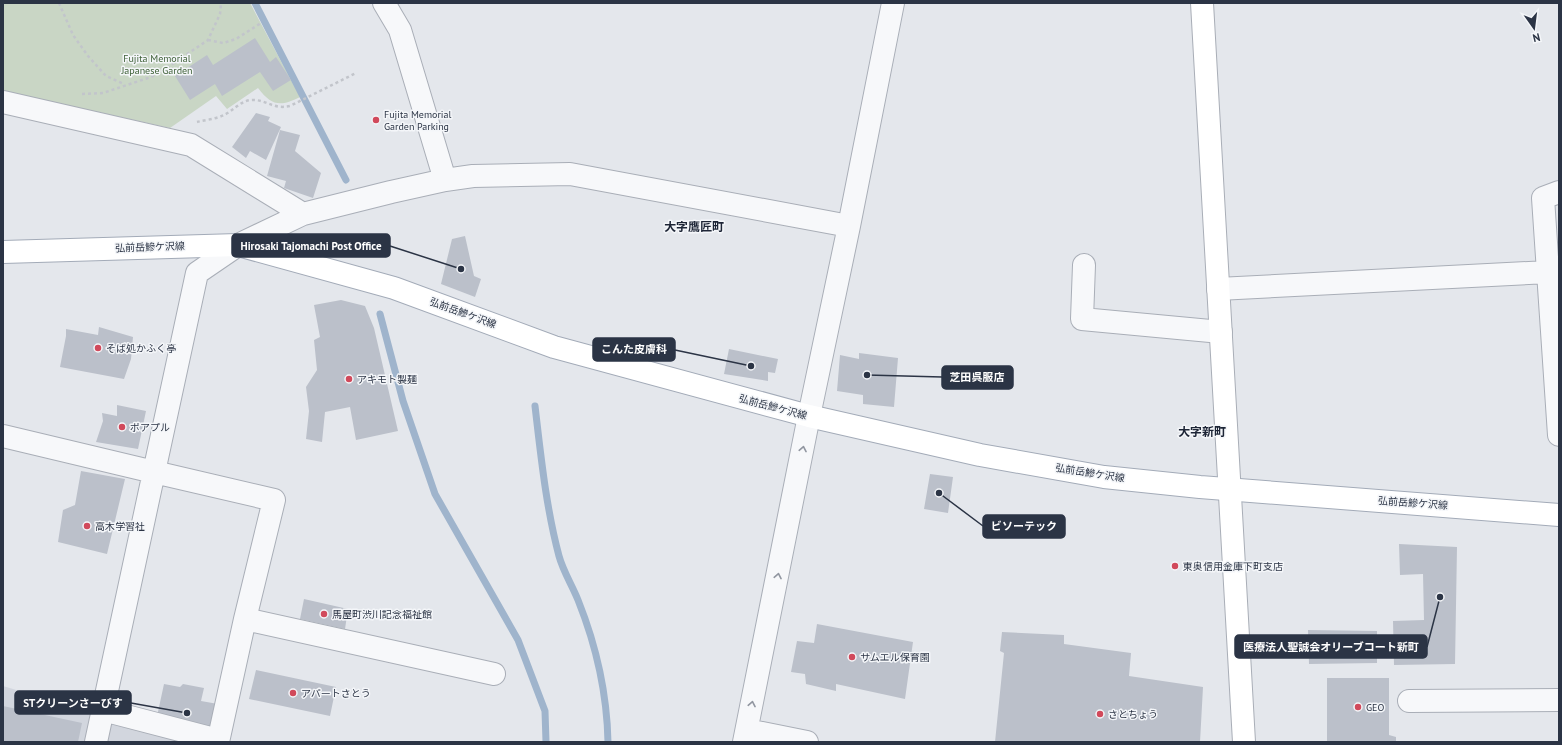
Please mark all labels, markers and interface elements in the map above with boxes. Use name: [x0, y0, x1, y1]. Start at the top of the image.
north arrow: [1514, 8, 1554, 48]
text: N: [1531, 30, 1542, 45]
park label: Fujita Memorial Japanese Garden: [120, 52, 193, 77]
place label: Fujita Memorial Garden Parking: [384, 108, 451, 133]
marker: Fujita Memorial Garden Parking: [371, 115, 381, 125]
district label: 大字鷹匠町: [664, 219, 724, 234]
callout: Hirosaki Tajomachi Post Office: [232, 234, 390, 257]
street label: 弘前岳鰺ケ沢線: [115, 239, 185, 255]
text: Hirosaki Tajomachi Post Office: [240, 239, 382, 253]
street label: 弘前岳鰺ケ沢線: [428, 295, 498, 331]
callout: こんた皮膚科: [593, 338, 675, 361]
place label: そば処かふく亭: [106, 342, 176, 355]
text: こんた皮膚科: [601, 342, 667, 356]
marker: そば処かふく亭: [93, 343, 103, 353]
callout: 芝田呉服店: [942, 366, 1013, 389]
text: 芝田呉服店: [950, 370, 1005, 384]
place label: アキモト製麺: [357, 373, 417, 386]
marker: アキモト製麺: [344, 374, 354, 384]
street label: 弘前岳鰺ケ沢線: [738, 392, 808, 422]
place label: ポアプル: [130, 421, 170, 434]
marker: ポアプル: [117, 422, 127, 432]
district label: 大字新町: [1178, 424, 1226, 439]
one-way arrow: [798, 446, 807, 452]
street label: 弘前岳鰺ケ沢線: [1054, 461, 1126, 485]
street label: 弘前岳鰺ケ沢線: [1378, 494, 1448, 512]
callout: ビソーテック: [983, 515, 1065, 538]
text: ビソーテック: [991, 519, 1057, 533]
place label: 高木学習社: [95, 520, 145, 533]
marker: 高木学習社: [82, 521, 92, 531]
place label: 東奥信用金庫下町支店: [1183, 560, 1283, 573]
marker: 東奥信用金庫下町支店: [1170, 561, 1180, 571]
one-way arrow: [773, 573, 781, 579]
place label: 馬屋町渋川記念福祉館: [332, 608, 432, 621]
marker: 馬屋町渋川記念福祉館: [319, 609, 329, 619]
callout: 医療法人聖誠会オリーブコート新町: [1235, 635, 1427, 658]
text: 医療法人聖誠会オリーブコート新町: [1243, 640, 1419, 654]
place label: サムエル保育園: [860, 651, 930, 664]
marker: サムエル保育園: [847, 652, 857, 662]
place label: アパートさとう: [301, 687, 371, 700]
marker: アパートさとう: [288, 688, 298, 698]
callout: STクリーンさーびす: [15, 691, 131, 714]
text: STクリーンさーびす: [23, 696, 123, 710]
one-way arrow: [748, 701, 756, 707]
place label: GEO: [1366, 701, 1384, 714]
marker: GEO: [1353, 702, 1363, 712]
place label: さとちょう: [1108, 708, 1158, 721]
marker: さとちょう: [1095, 709, 1105, 719]

